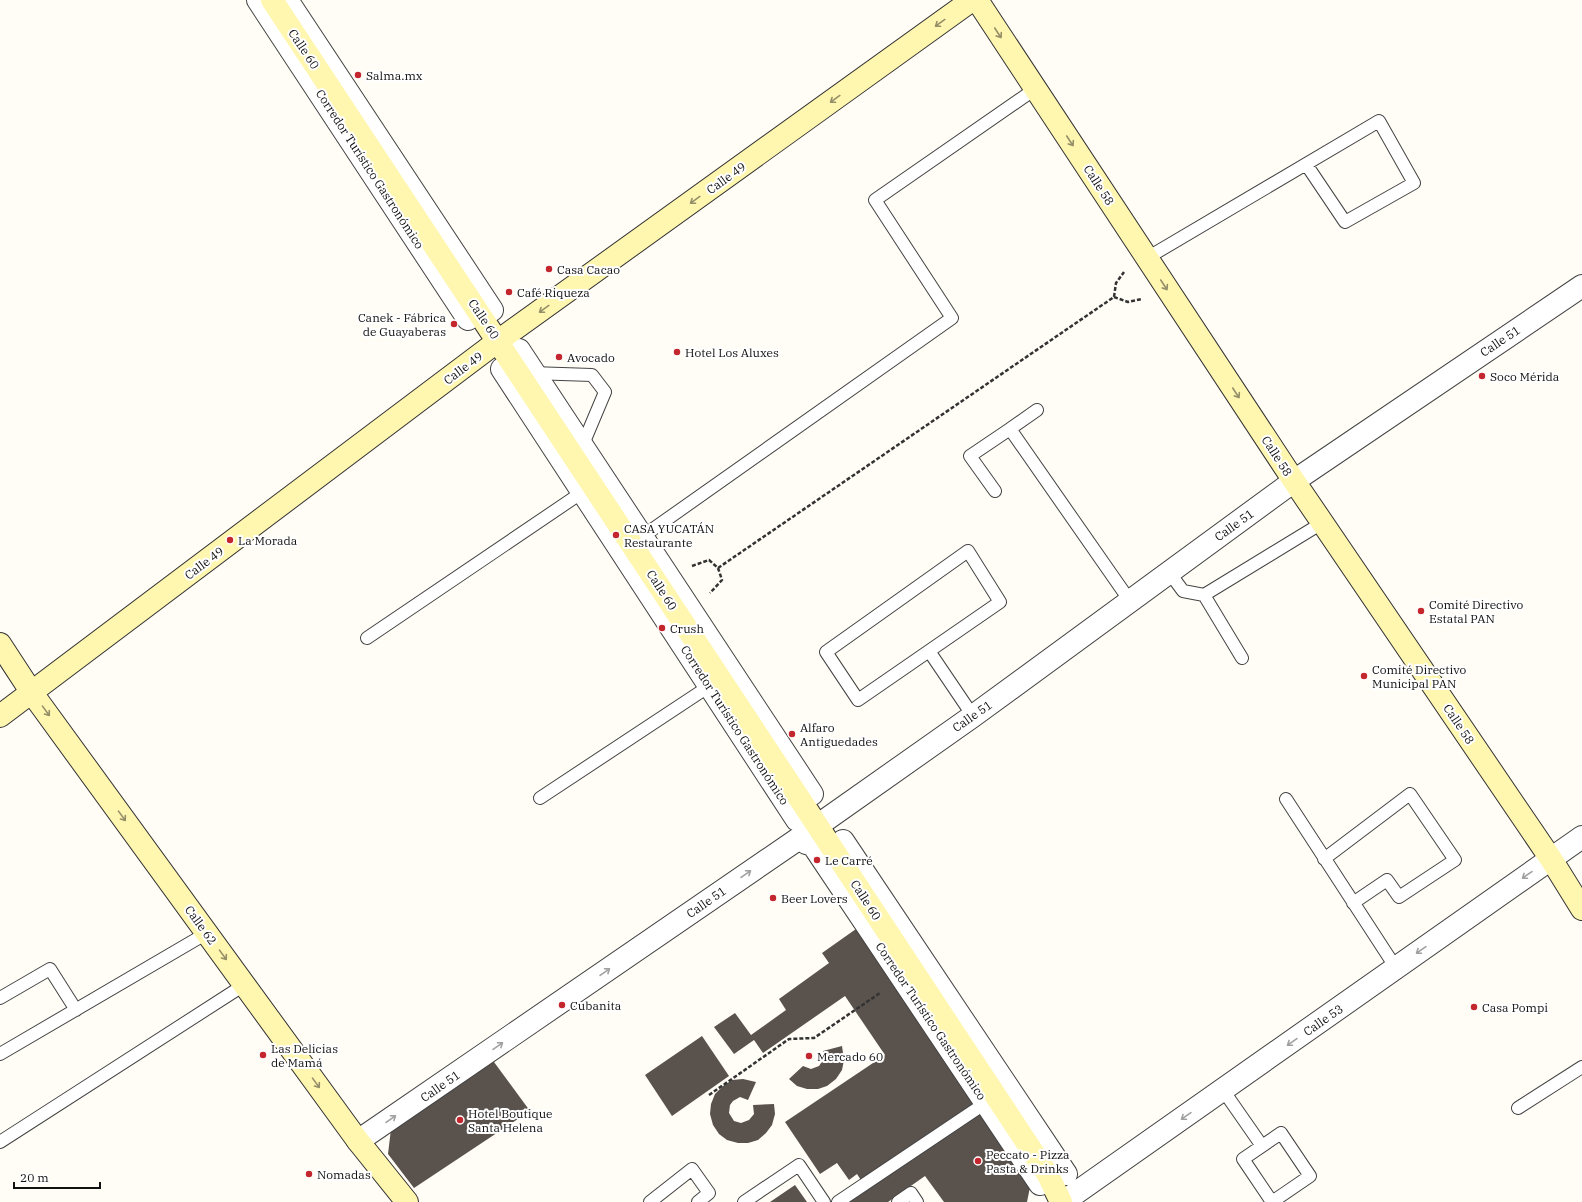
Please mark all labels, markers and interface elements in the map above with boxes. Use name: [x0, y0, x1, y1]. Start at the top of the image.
one-way arrow: [935, 19, 946, 27]
street label: Calle 60: [285, 26, 323, 72]
one-way arrow: [994, 27, 1002, 38]
place label: Salma.mx: [366, 68, 423, 83]
marker: Salma.mx: [353, 70, 363, 80]
street label: Corredor Turístico Gastronómico: [313, 86, 427, 252]
one-way arrow: [829, 95, 840, 103]
one-way arrow: [1066, 135, 1074, 147]
street label: Calle 49: [703, 159, 749, 197]
street label: Calle 58: [1080, 162, 1118, 208]
one-way arrow: [690, 196, 701, 204]
place label: Casa Cacao: [557, 262, 620, 277]
marker: Casa Cacao: [544, 264, 554, 274]
one-way arrow: [1160, 279, 1169, 290]
place label: Café Riqueza: [517, 285, 590, 300]
marker: Café Riqueza: [504, 287, 514, 297]
street label: Calle 60: [465, 296, 503, 342]
one-way arrow: [539, 304, 550, 313]
place label: Canek - Fábrica de Guayaberas: [358, 310, 446, 339]
marker: Canek - Fábrica de Guayaberas: [449, 319, 459, 329]
street label: Calle 51: [1477, 322, 1523, 360]
place label: Hotel Los Aluxes: [685, 345, 779, 360]
marker: Hotel Los Aluxes: [672, 347, 682, 357]
street label: Calle 49: [440, 348, 486, 388]
place label: Avocado: [567, 350, 615, 365]
marker: Avocado: [554, 352, 564, 362]
place label: Soco Mérida: [1490, 369, 1560, 384]
marker: Soco Mérida: [1477, 371, 1487, 381]
one-way arrow: [1232, 387, 1240, 398]
street label: Calle 58: [1258, 433, 1296, 479]
street label: Calle 51: [1211, 506, 1257, 544]
place label: CASA YUCATÁN Restaurante: [624, 521, 714, 550]
marker: CASA YUCATÁN Restaurante: [611, 530, 621, 540]
place label: La Morada: [238, 533, 298, 548]
marker: La Morada: [225, 535, 235, 545]
street label: Calle 49: [181, 543, 227, 583]
street label: Calle 60: [643, 567, 681, 613]
place label: Comité Directivo Estatal PAN: [1429, 597, 1524, 626]
marker: Comité Directivo Estatal PAN: [1416, 606, 1426, 616]
place label: Crush: [670, 621, 704, 636]
marker: Crush: [657, 623, 667, 633]
street label: Corredor Turístico Gastronómico: [678, 642, 792, 808]
place label: Comité Directivo Municipal PAN: [1372, 662, 1467, 691]
marker: Comité Directivo Municipal PAN: [1359, 671, 1369, 681]
street label: Calle 51: [949, 697, 995, 735]
street label: Calle 58: [1440, 701, 1478, 747]
one-way arrow: [41, 705, 50, 716]
place label: Alfaro Antiguedades: [800, 720, 878, 749]
marker: Alfaro Antiguedades: [787, 729, 797, 739]
one-way arrow: [118, 810, 126, 821]
place label: Le Carré: [825, 853, 873, 868]
marker: Le Carré: [812, 855, 822, 865]
one-way arrow: [741, 870, 752, 878]
one-way arrow: [1522, 871, 1533, 879]
street label: Calle 60: [847, 877, 885, 923]
street label: Calle 51: [683, 883, 729, 921]
place label: Beer Lovers: [781, 891, 848, 906]
marker: Beer Lovers: [768, 893, 778, 903]
street label: Calle 62: [182, 902, 220, 948]
street label: Corredor Turístico Gastronómico: [872, 939, 990, 1103]
one-way arrow: [1415, 946, 1426, 954]
one-way arrow: [219, 950, 227, 961]
one-way arrow: [599, 968, 610, 976]
place label: Cubanita: [570, 998, 622, 1013]
marker: Cubanita: [557, 1000, 567, 1010]
place label: Casa Pompi: [1482, 1000, 1548, 1015]
street label: Calle 53: [1300, 1001, 1346, 1039]
marker: Casa Pompi: [1469, 1002, 1479, 1012]
one-way arrow: [1287, 1038, 1298, 1046]
place label: Las Delicias de Mamá: [271, 1041, 338, 1070]
one-way arrow: [492, 1042, 503, 1050]
place label: Mercado 60: [817, 1049, 883, 1064]
marker: Las Delicias de Mamá: [258, 1050, 268, 1060]
marker: Mercado 60: [804, 1051, 814, 1061]
street label: Calle 51: [417, 1067, 463, 1105]
one-way arrow: [312, 1077, 320, 1088]
place label: Hotel Boutique Santa Helena: [468, 1106, 553, 1135]
one-way arrow: [1180, 1112, 1191, 1120]
one-way arrow: [385, 1115, 396, 1123]
marker: Hotel Boutique Santa Helena: [455, 1115, 465, 1125]
place label: Peccato - Pizza Pasta & Drinks: [986, 1147, 1070, 1176]
marker: Peccato - Pizza Pasta & Drinks: [973, 1156, 983, 1166]
scale bar: [14, 1164, 100, 1190]
place label: Nomadas: [317, 1167, 371, 1182]
marker: Nomadas: [304, 1169, 314, 1179]
text: 20 m: [20, 1170, 49, 1185]

